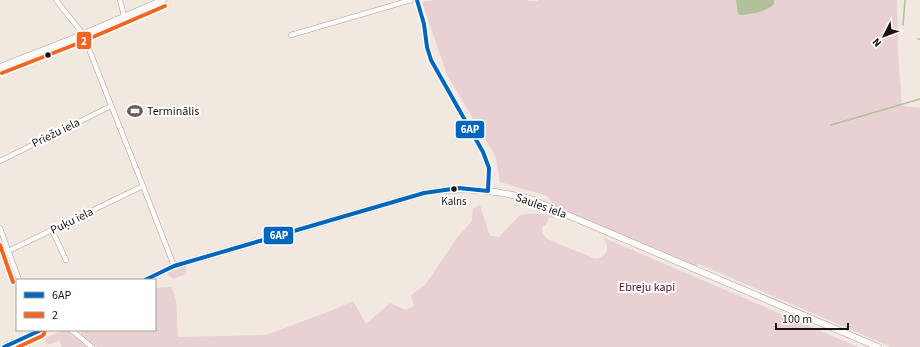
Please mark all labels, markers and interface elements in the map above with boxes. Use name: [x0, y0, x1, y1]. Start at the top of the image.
north arrow: [864, 16, 904, 56]
line badge: 2: [76, 31, 92, 50]
text: 2: [81, 34, 87, 49]
text: N: [869, 35, 885, 50]
unlabelled marker: [43, 50, 53, 60]
sports icon: Terminālis: [126, 102, 144, 120]
place label: Terminālis: [147, 103, 199, 120]
street label: Priežu iela: [29, 114, 83, 152]
line badge: 6AP: [455, 120, 485, 139]
text: 6AP: [461, 122, 480, 137]
marker: Kalns: [449, 184, 459, 194]
street label: Saules iela: [513, 189, 569, 223]
place label: Kalns: [441, 194, 467, 209]
street label: Puķu iela: [48, 203, 96, 239]
line badge: 6AP: [263, 226, 294, 245]
text: 6AP: [270, 228, 289, 243]
legend: [16, 279, 156, 331]
park label: Ebreju kapi: [619, 279, 675, 296]
text: 6AP: [52, 287, 71, 304]
scale bar: [776, 305, 848, 331]
text: 2: [52, 307, 58, 324]
text: 100 m: [782, 311, 812, 328]

